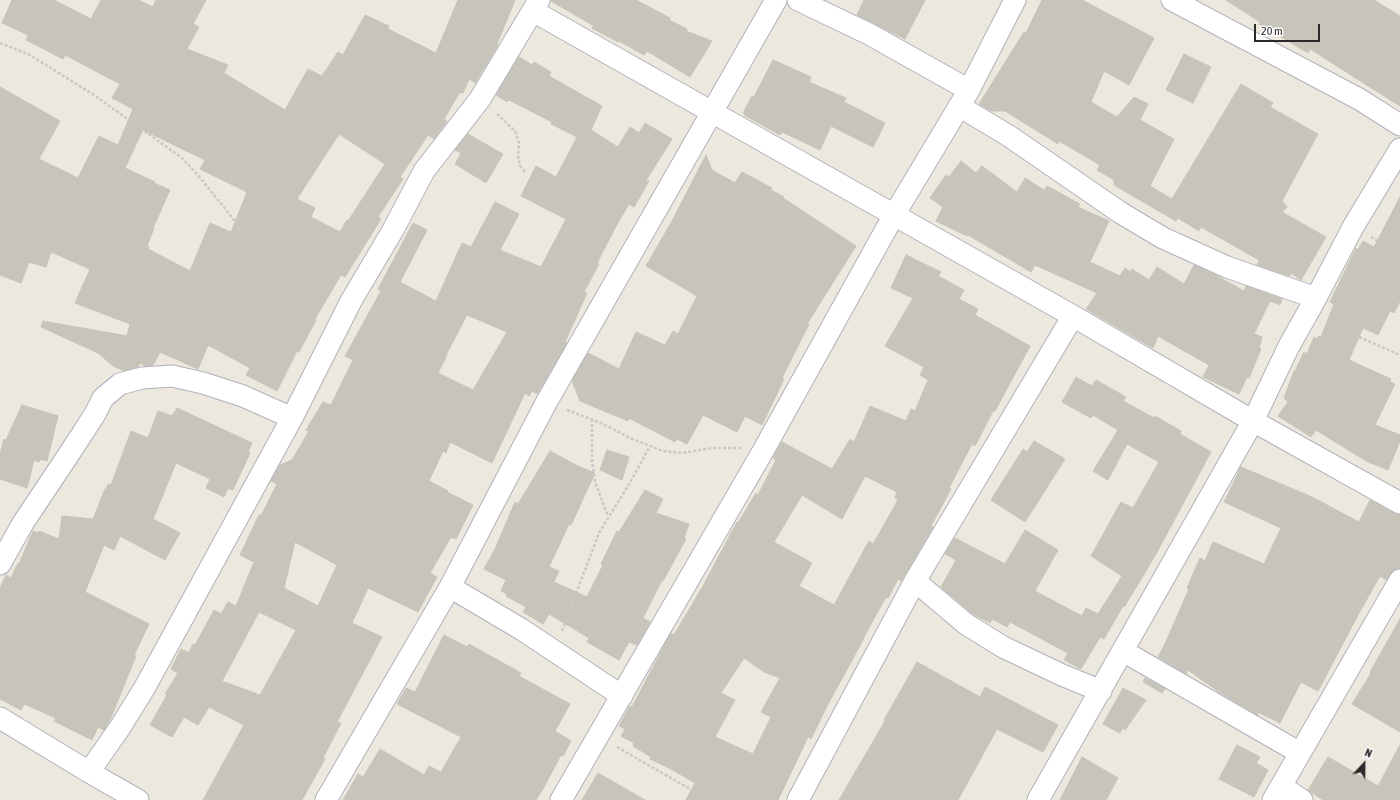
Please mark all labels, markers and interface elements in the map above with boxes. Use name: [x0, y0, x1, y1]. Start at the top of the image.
scale bar: [1256, 16, 1322, 42]
text: 20 m: [1261, 24, 1283, 38]
north arrow: [1344, 744, 1384, 784]
text: N: [1363, 746, 1374, 760]

